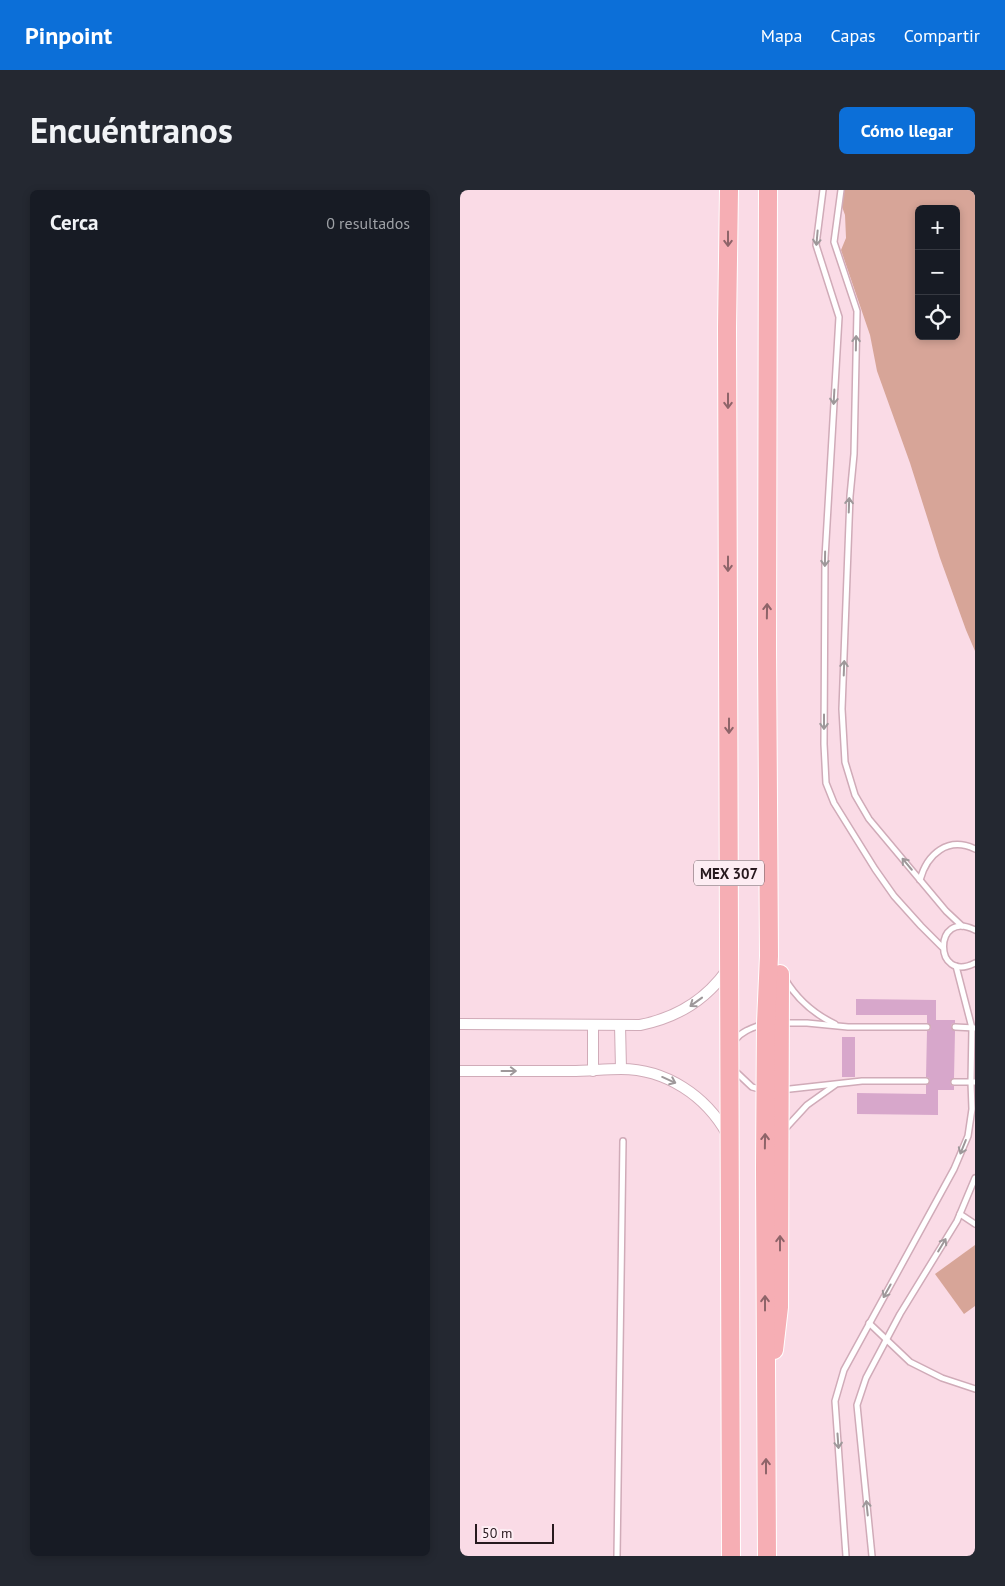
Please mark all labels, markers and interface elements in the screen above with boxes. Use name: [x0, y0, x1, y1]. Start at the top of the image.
text: Pinpoint: [25, 20, 112, 51]
text: Mapa: [761, 24, 803, 47]
text: Capas: [831, 24, 876, 47]
text: Compartir: [904, 24, 980, 47]
text: Encuéntranos: [30, 107, 233, 153]
button: Cómo llegar: [839, 107, 975, 154]
map controls: [915, 205, 960, 340]
button: +: [915, 205, 960, 250]
text: Cerca: [50, 209, 99, 236]
text: 0 resultados: [326, 213, 410, 233]
one-way arrow: [723, 230, 733, 246]
one-way arrow: [812, 230, 822, 246]
button: −: [915, 250, 960, 295]
button: locate: [915, 295, 960, 340]
one-way arrow: [851, 335, 861, 352]
one-way arrow: [829, 389, 838, 405]
one-way arrow: [723, 392, 733, 409]
one-way arrow: [844, 498, 854, 514]
one-way arrow: [820, 551, 830, 567]
one-way arrow: [723, 555, 733, 571]
one-way arrow: [762, 603, 772, 619]
one-way arrow: [839, 660, 849, 676]
one-way arrow: [819, 714, 829, 730]
one-way arrow: [724, 718, 734, 734]
one-way arrow: [901, 857, 912, 870]
road number: MEX 307: [694, 860, 764, 886]
one-way arrow: [689, 997, 703, 1007]
one-way arrow: [500, 1066, 516, 1076]
one-way arrow: [661, 1076, 676, 1086]
one-way arrow: [760, 1133, 770, 1149]
one-way arrow: [958, 1139, 967, 1154]
one-way arrow: [775, 1235, 785, 1251]
one-way arrow: [938, 1238, 948, 1252]
one-way arrow: [882, 1283, 891, 1298]
one-way arrow: [760, 1295, 770, 1312]
one-way arrow: [833, 1433, 842, 1449]
one-way arrow: [761, 1458, 771, 1474]
one-way arrow: [862, 1500, 872, 1516]
scale bar: [475, 1521, 554, 1544]
text: 50 m: [482, 1524, 512, 1542]

